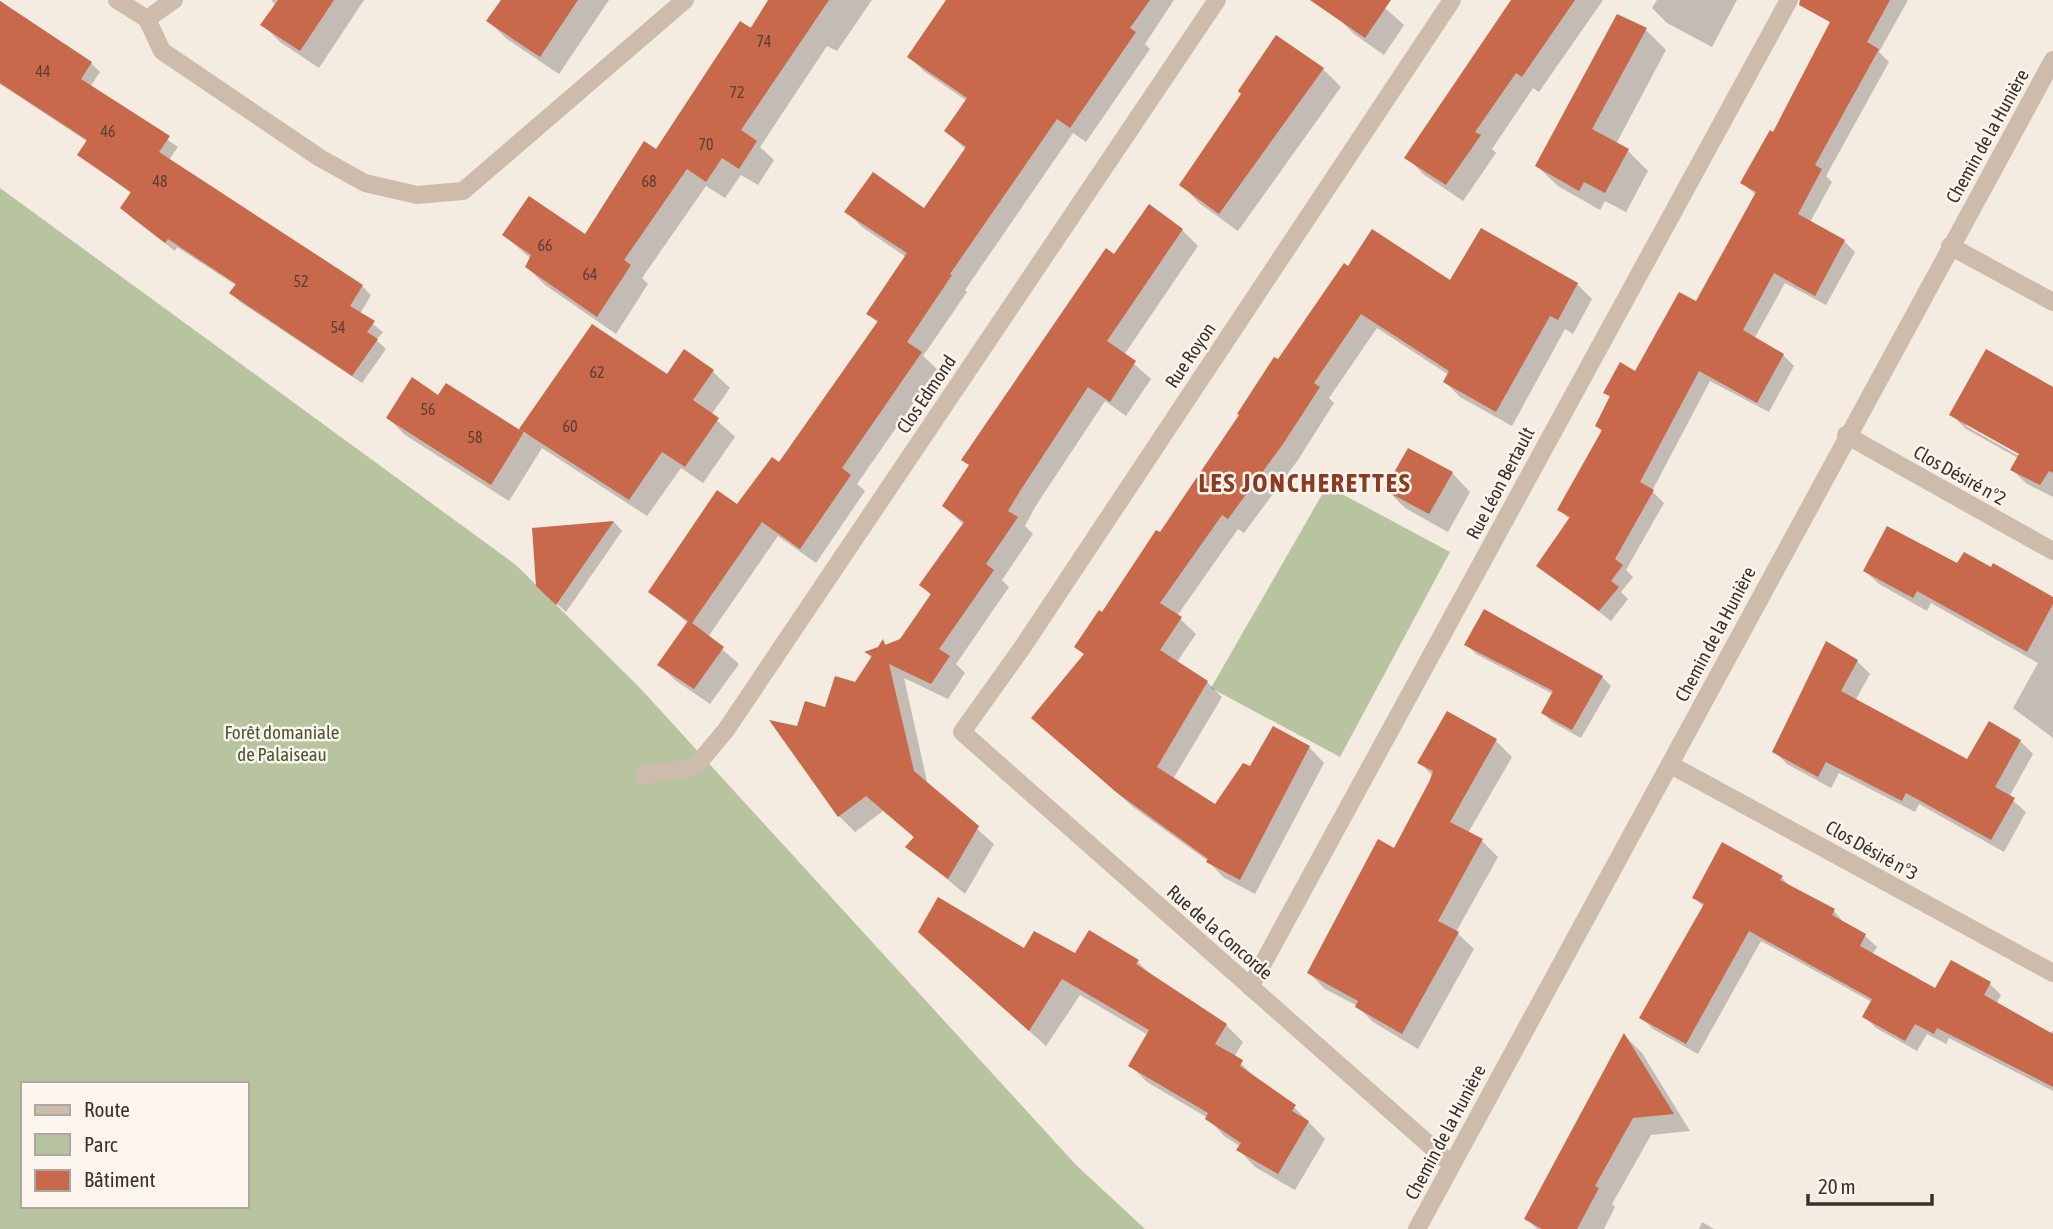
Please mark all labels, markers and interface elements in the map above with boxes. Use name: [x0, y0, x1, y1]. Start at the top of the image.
house number: 74: [756, 32, 772, 50]
house number: 44: [35, 62, 51, 80]
street label: Chemin de la Hunière: [1941, 65, 2033, 207]
house number: 72: [729, 83, 745, 101]
house number: 46: [100, 122, 116, 140]
house number: 70: [698, 135, 714, 153]
house number: 48: [152, 172, 168, 190]
house number: 68: [641, 172, 657, 190]
house number: 66: [537, 236, 553, 254]
house number: 64: [582, 265, 598, 283]
house number: 52: [293, 272, 309, 290]
house number: 54: [330, 318, 346, 336]
street label: Rue Royon: [1160, 318, 1220, 392]
street label: Clos Edmond: [892, 351, 960, 437]
house number: 62: [589, 363, 605, 381]
house number: 56: [420, 400, 436, 418]
house number: 60: [562, 417, 578, 435]
street label: Rue Léon Bertault: [1461, 423, 1539, 543]
house number: 58: [467, 428, 483, 446]
street label: Clos Désiré n°2: [1910, 441, 2010, 509]
district label: LES JONCHERETTES: [1198, 468, 1412, 498]
street label: Chemin de la Hunière: [1670, 563, 1760, 705]
park label: Forêt domaniale de Palaiseau: [225, 721, 339, 765]
street label: Clos Désiré n°3: [1822, 816, 1922, 884]
street label: Rue de la Concorde: [1163, 880, 1277, 984]
street label: Chemin de la Hunière: [1400, 1061, 1490, 1203]
legend: [21, 1082, 248, 1208]
text: Route: [84, 1097, 130, 1121]
text: Parc: [84, 1132, 118, 1156]
scale bar: [1808, 1162, 1932, 1206]
text: Bâtiment: [84, 1167, 155, 1191]
text: 20 m: [1818, 1174, 1856, 1198]

